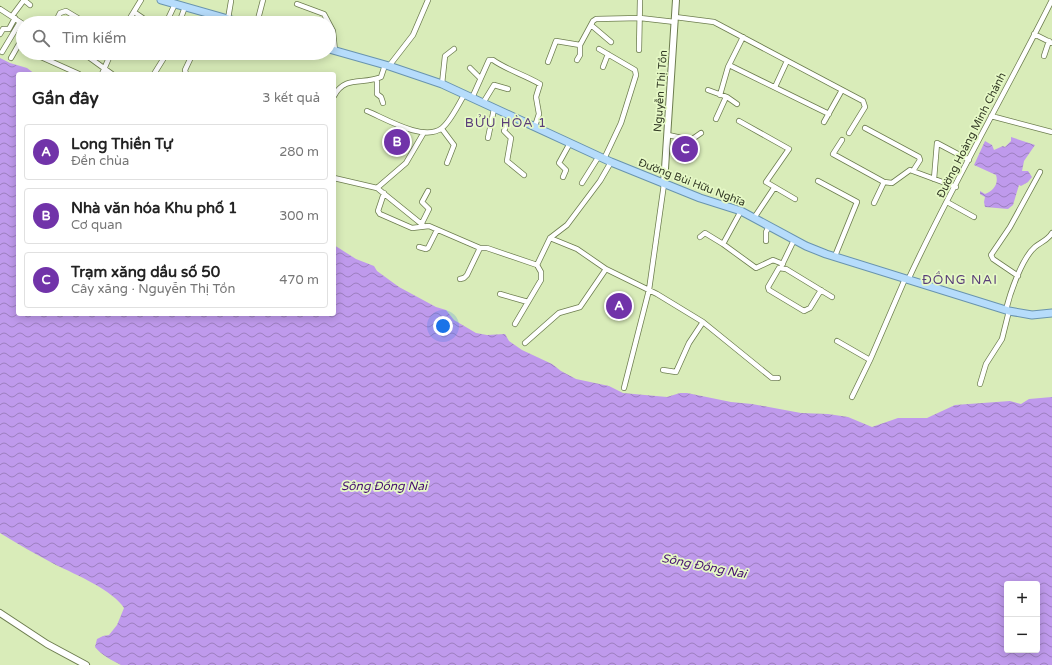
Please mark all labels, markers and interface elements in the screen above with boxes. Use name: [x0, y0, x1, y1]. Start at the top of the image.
search box: [16, 16, 336, 60]
icon: search: [30, 27, 52, 49]
text: Tìm kiếm: [62, 29, 127, 47]
street label: Nguyễn Thị Tồn: [651, 50, 670, 133]
street label: Đường Hoàng Minh Chánh: [934, 70, 1009, 200]
text: Gần đây: [32, 88, 99, 109]
text: 3 kết quả: [262, 90, 320, 106]
district label: BỬU HÒA 1: [465, 114, 547, 131]
pin: B: [384, 127, 410, 157]
pin: C: [672, 134, 698, 164]
text: Long Thiền Tự: [71, 135, 172, 153]
text: A: [41, 144, 51, 160]
text: 280 m: [279, 144, 319, 160]
text: Đền chùa: [71, 153, 129, 169]
street label: Đường Bùi Hữu Nghĩa: [636, 156, 747, 209]
text: Nhà văn hóa Khu phố 1: [71, 199, 237, 217]
text: B: [41, 208, 51, 224]
text: 300 m: [279, 208, 319, 224]
text: Cơ quan: [71, 217, 122, 233]
text: Trạm xăng dầu số 50: [71, 263, 220, 281]
district label: ĐỒNG NAI: [922, 271, 998, 288]
text: C: [41, 272, 51, 288]
text: 470 m: [279, 272, 319, 288]
text: Cây xăng · Nguyễn Thị Tồn: [71, 281, 235, 297]
pin: A: [606, 291, 632, 321]
your location: [433, 316, 453, 336]
water label: Sông Đồng Nai: [341, 479, 429, 493]
water label: Sông Đồng Nai: [660, 551, 750, 581]
map controls: [1004, 581, 1040, 653]
button: +: [1004, 581, 1040, 617]
button: −: [1004, 617, 1040, 653]

